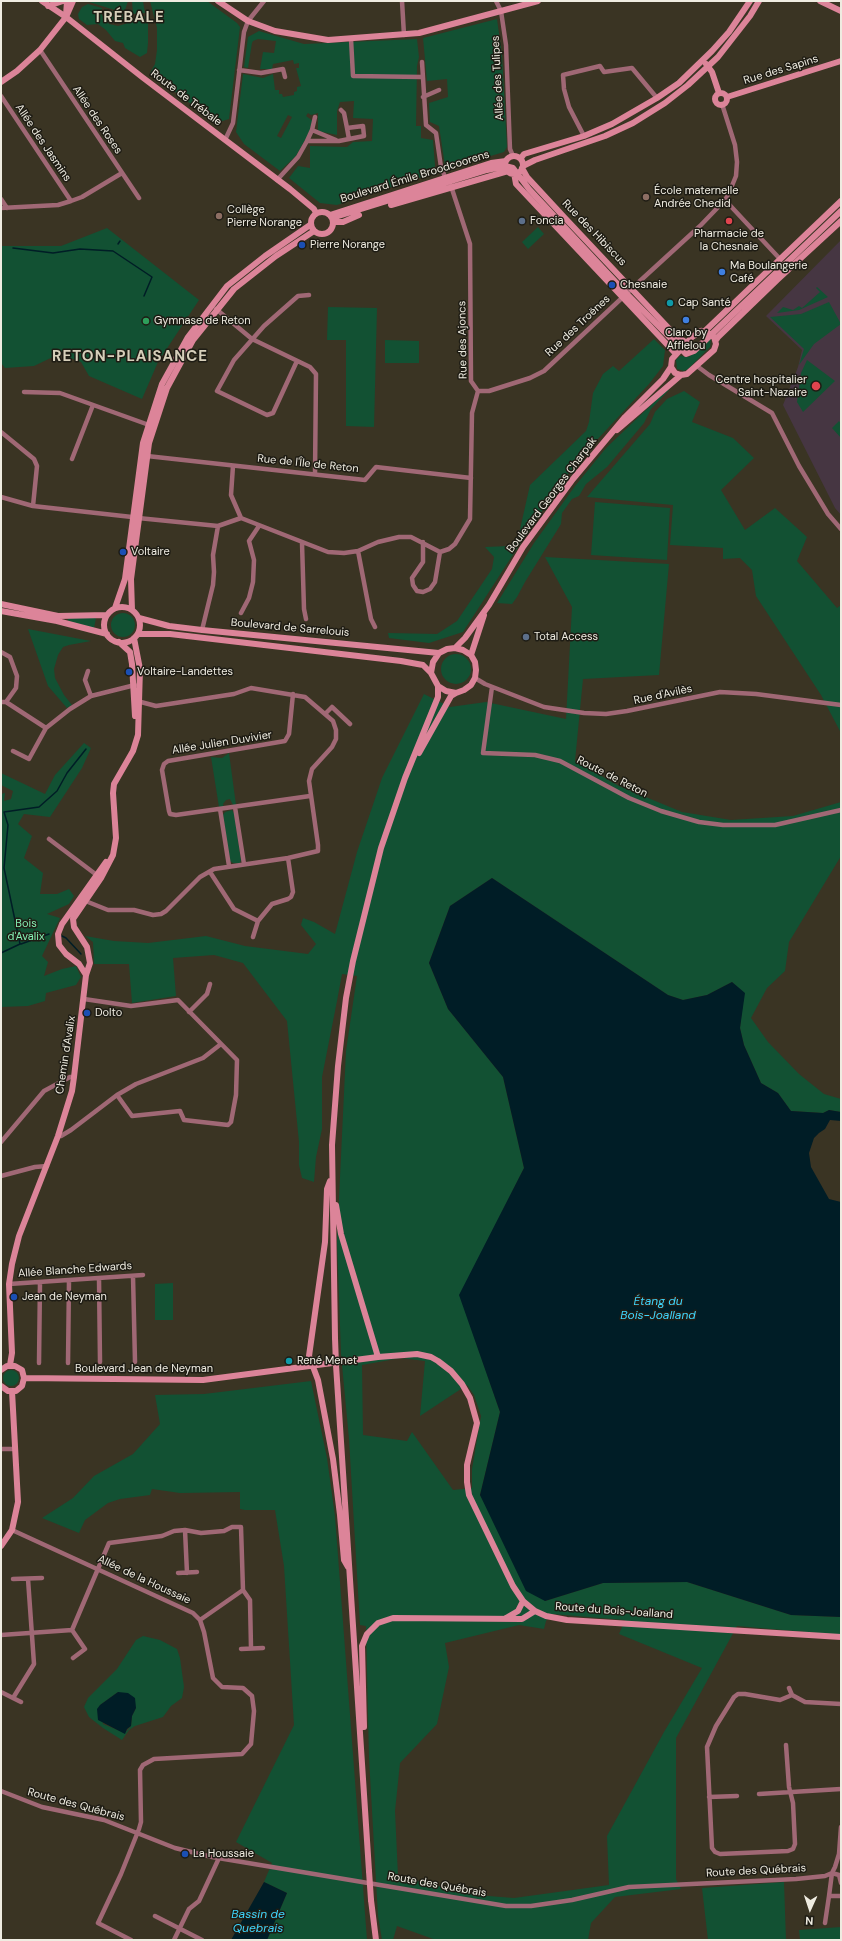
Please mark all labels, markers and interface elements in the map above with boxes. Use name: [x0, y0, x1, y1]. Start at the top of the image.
district label: TRÉBALE: [93, 9, 165, 27]
street label: Allée des Tulipes: [489, 35, 507, 121]
street label: Rue des Sapins: [742, 52, 820, 88]
street label: Route de Trébale: [148, 67, 224, 129]
street label: Allée des Roses: [69, 83, 125, 157]
street label: Allée des Jasmins: [12, 102, 74, 184]
street label: Boulevard Émile Broodcoorens: [339, 148, 491, 206]
place label: École maternelle Andrée Chedid: [654, 184, 738, 210]
marker: École maternelle Andrée Chedid: [641, 192, 651, 202]
street label: Rue des Hibiscus: [559, 197, 629, 269]
place label: Collège Pierre Norange: [227, 203, 302, 229]
marker: Collège Pierre Norange: [214, 211, 224, 221]
place label: Foncia: [530, 214, 563, 228]
marker: Foncia: [517, 216, 527, 226]
marker: Pharmacie de la Chesnaie: [724, 216, 734, 226]
place label: Pharmacie de la Chesnaie: [694, 227, 764, 253]
place label: Pierre Norange: [310, 238, 385, 252]
marker: Pierre Norange: [297, 240, 307, 250]
place label: Ma Boulangerie Café: [730, 259, 807, 285]
marker: Ma Boulangerie Café: [717, 267, 727, 277]
place label: Chesnaie: [620, 278, 667, 292]
marker: Chesnaie: [607, 280, 617, 290]
street label: Rue des Troënes: [543, 293, 613, 359]
place label: Cap Santé: [678, 296, 731, 310]
marker: Cap Santé: [665, 298, 675, 308]
street label: Rue des Ajoncs: [456, 301, 470, 379]
place label: Gymnase de Reton: [154, 314, 251, 328]
marker: Claro by Afflelou: [681, 315, 691, 325]
marker: Gymnase de Reton: [141, 316, 151, 326]
place label: Claro by Afflelou: [665, 326, 707, 352]
district label: RETON-PLAISANCE: [52, 348, 208, 366]
place label: Centre hospitalier Saint-Nazaire: [716, 373, 807, 399]
marker: Centre hospitalier Saint-Nazaire: [810, 380, 822, 392]
street label: Boulevard Georges Charpak: [504, 435, 600, 555]
street label: Rue de l'Île de Reton: [257, 452, 359, 476]
place label: Voltaire: [131, 545, 170, 559]
marker: Voltaire: [118, 547, 128, 557]
street label: Boulevard de Sarrelouis: [230, 616, 350, 640]
place label: Total Access: [534, 630, 598, 644]
marker: Total Access: [521, 632, 531, 642]
place label: Voltaire-Landettes: [137, 665, 233, 679]
marker: Voltaire-Landettes: [124, 667, 134, 677]
street label: Rue d'Avilès: [633, 682, 693, 708]
street label: Allée Julien Duvivier: [171, 729, 273, 757]
street label: Route de Reton: [574, 753, 650, 801]
park label: Bois d'Avalix: [8, 917, 44, 943]
place label: Dolto: [95, 1006, 122, 1020]
marker: Dolto: [82, 1008, 92, 1018]
street label: Chemin d'Avalix: [53, 1015, 79, 1095]
street label: Allée Blanche Edwards: [17, 1259, 133, 1281]
place label: Jean de Neyman: [22, 1290, 107, 1304]
marker: Jean de Neyman: [9, 1292, 19, 1302]
water label: Étang du Bois-Joalland: [620, 1295, 696, 1323]
place label: René Menet: [297, 1354, 357, 1368]
marker: René Menet: [284, 1356, 294, 1366]
street label: Boulevard Jean de Neyman: [75, 1362, 213, 1376]
street label: Allée de la Houssaie: [95, 1553, 193, 1607]
street label: Route du Bois-Joalland: [555, 1600, 673, 1622]
street label: Route des Québrais: [26, 1786, 126, 1824]
place label: La Houssaie: [193, 1847, 254, 1861]
marker: La Houssaie: [180, 1849, 190, 1859]
street label: Route des Québrais: [706, 1862, 806, 1880]
street label: Route des Québrais: [387, 1870, 487, 1900]
north arrow: [790, 1889, 830, 1929]
water label: Bassin de Quebrais: [231, 1908, 285, 1936]
text: N: [805, 1914, 814, 1928]

